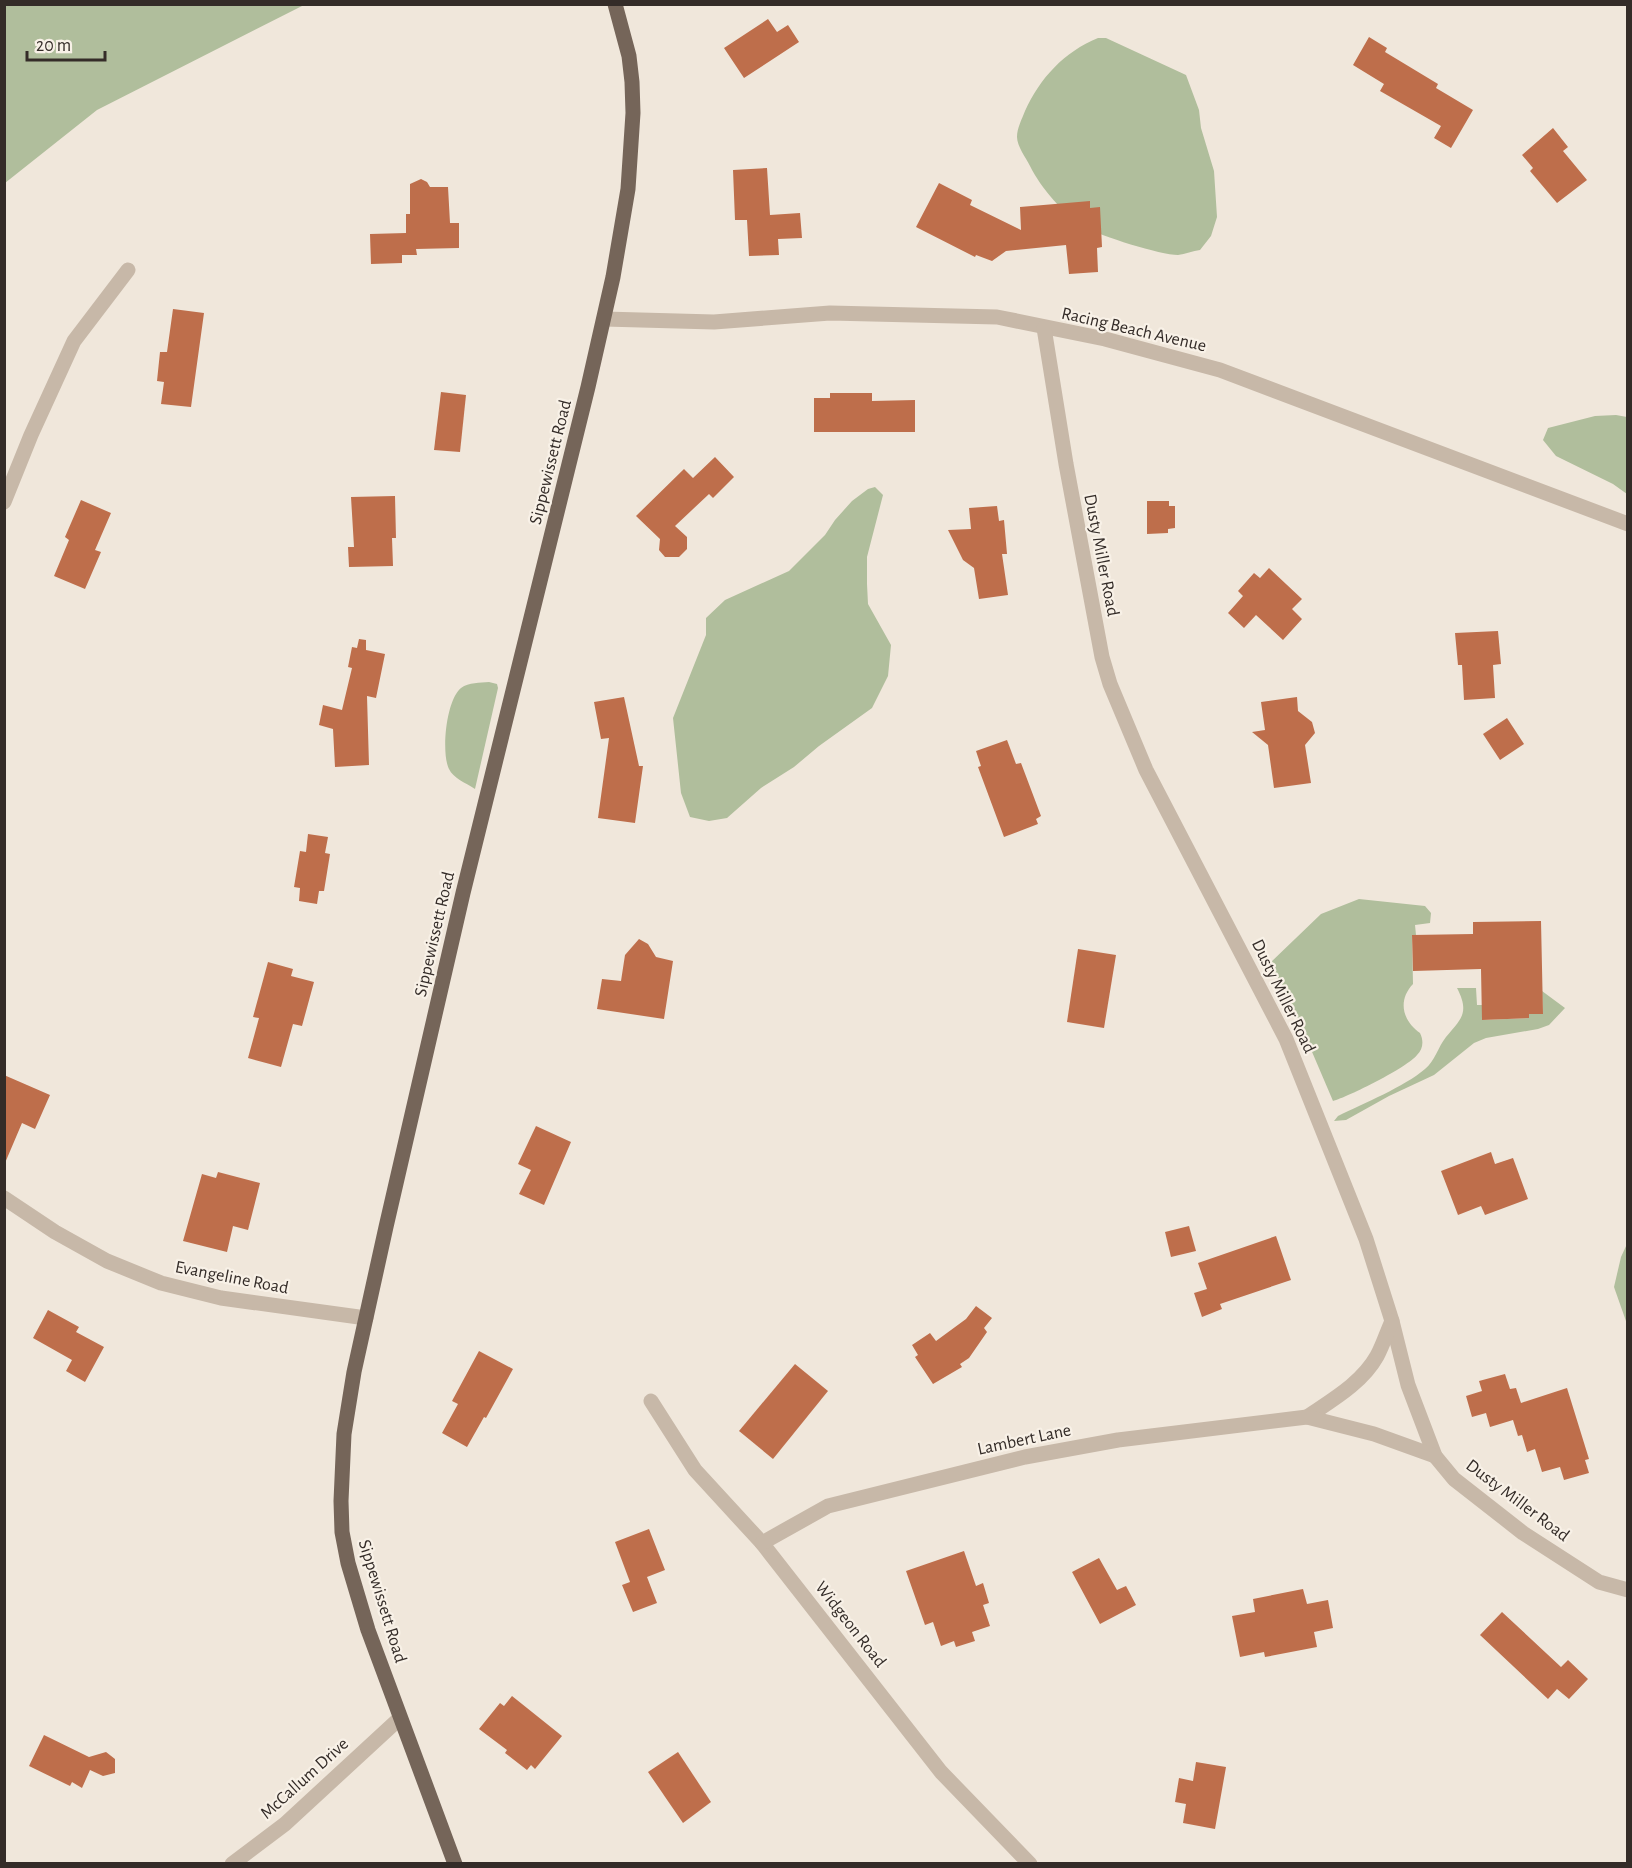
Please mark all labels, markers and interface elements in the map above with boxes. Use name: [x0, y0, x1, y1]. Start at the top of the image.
scale bar: [27, 24, 105, 62]
text: 20 m: [36, 37, 71, 55]
street label: Racing Beach Avenue: [1060, 305, 1208, 355]
street label: Sippewissett Road: [527, 398, 575, 526]
street label: Dusty Miller Road: [1080, 493, 1122, 618]
street label: Sippewissett Road: [412, 870, 458, 999]
street label: Dusty Miller Road: [1248, 937, 1318, 1056]
street label: Evangeline Road: [174, 1258, 290, 1298]
street label: Lambert Lane: [976, 1421, 1073, 1459]
street label: Dusty Miller Road: [1462, 1456, 1572, 1545]
street label: Sippewissett Road: [355, 1538, 409, 1665]
street label: Widgeon Road: [811, 1578, 889, 1671]
street label: McCallum Drive: [257, 1735, 352, 1823]

